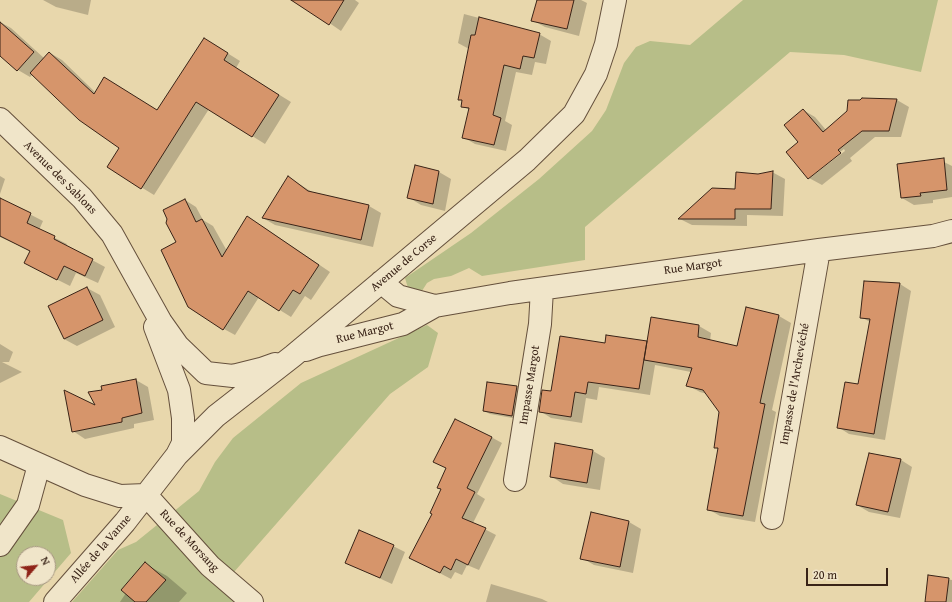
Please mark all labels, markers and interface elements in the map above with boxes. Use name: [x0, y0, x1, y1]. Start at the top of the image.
street label: Avenue des Sablons: [20, 138, 100, 218]
street label: Avenue de Corse: [368, 231, 440, 295]
street label: Rue Margot: [663, 256, 723, 278]
street label: Rue Margot: [335, 319, 395, 347]
street label: Impasse de l'Archevéché: [777, 322, 813, 446]
street label: Impasse Margot: [517, 344, 543, 426]
street label: Rue de Morsang: [156, 507, 222, 575]
street label: Allée de la Vanne: [67, 512, 135, 586]
north arrow: [16, 546, 56, 586]
text: N: [37, 554, 54, 568]
scale bar: [808, 560, 890, 586]
text: 20 m: [813, 566, 837, 583]

